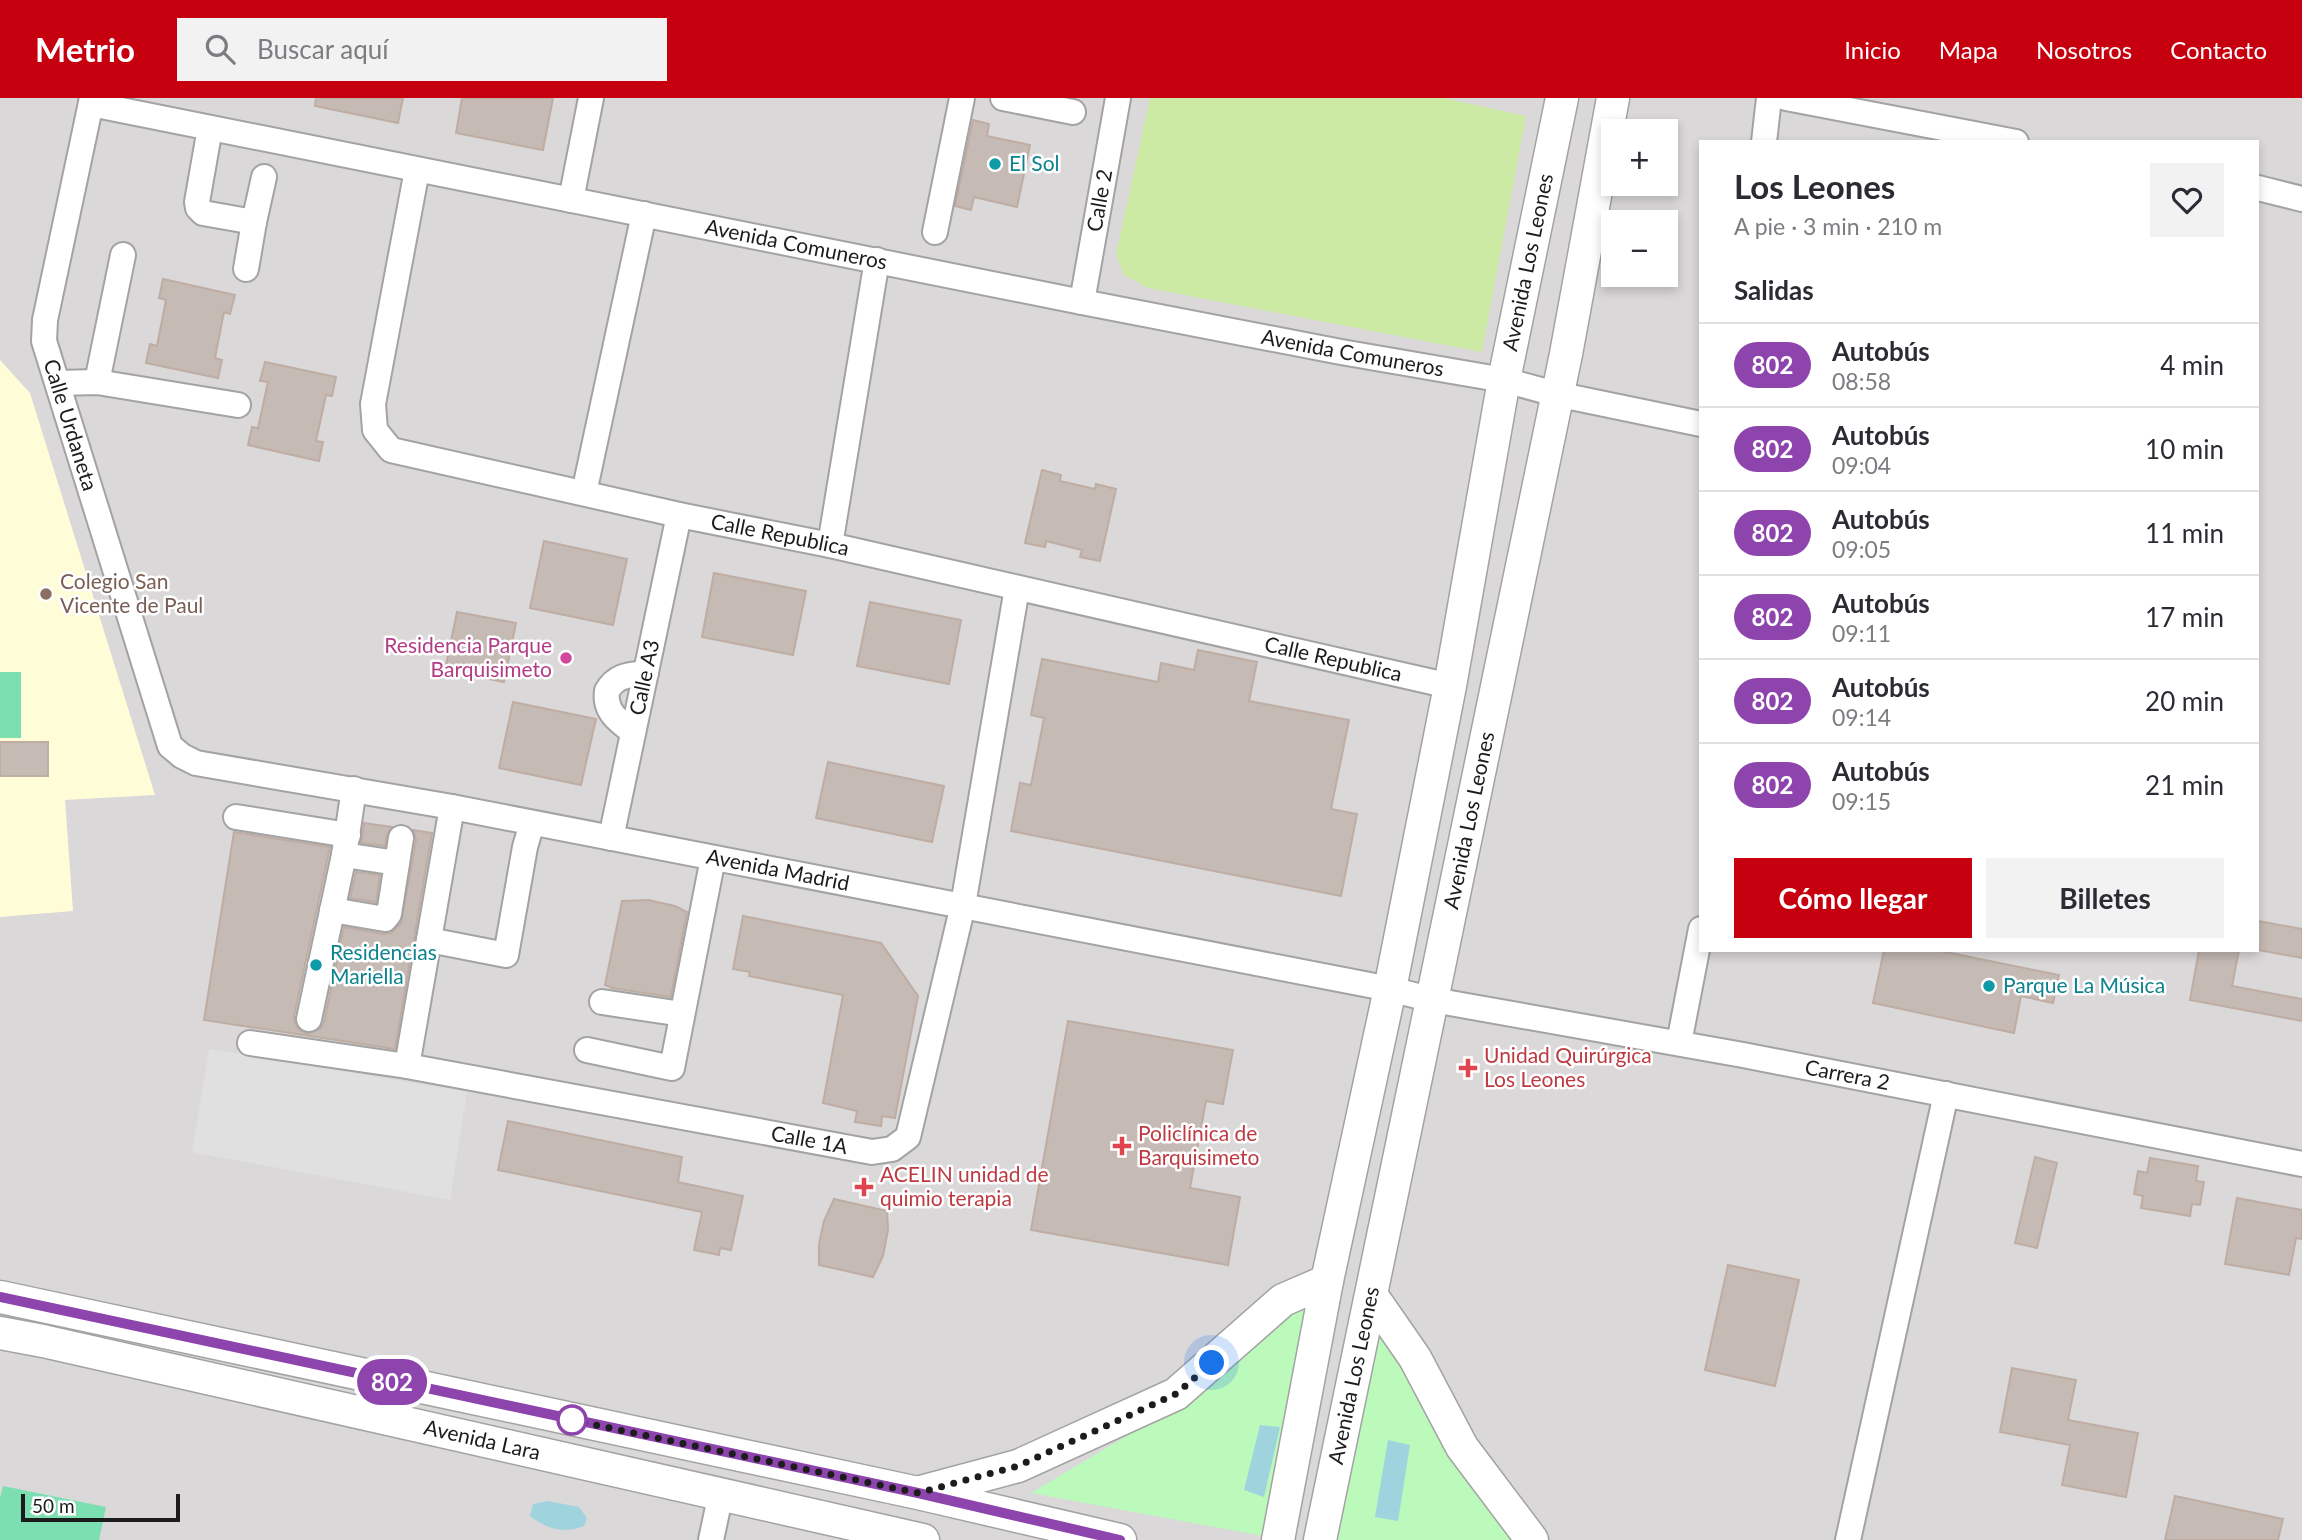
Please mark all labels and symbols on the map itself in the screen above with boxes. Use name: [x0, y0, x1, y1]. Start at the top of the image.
place label: El Sol: [1009, 150, 1060, 175]
marker: El Sol: [987, 156, 1003, 172]
street label: Calle 2: [1081, 167, 1116, 234]
street label: Avenida Los Leones: [1496, 171, 1557, 353]
street label: Avenida Comuneros: [703, 213, 890, 274]
street label: Avenida Comuneros: [1259, 323, 1446, 380]
street label: Calle Urdaneta: [39, 356, 104, 493]
street label: Calle Republica: [709, 508, 852, 560]
place label: Colegio San Vicente de Paul: [60, 568, 203, 617]
marker: Colegio San Vicente de Paul: [38, 586, 54, 602]
street label: Calle Republica: [1262, 630, 1405, 686]
place label: Residencia Parque Barquisimeto: [384, 632, 552, 681]
street label: Calle A3: [623, 637, 663, 717]
marker: Residencia Parque Barquisimeto: [558, 650, 574, 666]
street label: Avenida Los Leones: [1437, 729, 1498, 911]
street label: Avenida Madrid: [704, 843, 852, 895]
place label: Residencias Mariella: [330, 939, 437, 988]
marker: Residencias Mariella: [308, 957, 324, 973]
place label: Parque La Música: [2003, 972, 2165, 997]
marker: Parque La Música: [1981, 978, 1997, 994]
place label: Unidad Quirúrgica Los Leones: [1484, 1042, 1652, 1091]
street label: Carrera 2: [1803, 1053, 1892, 1094]
marker: Unidad Quirúrgica Los Leones: [1458, 1058, 1478, 1078]
street label: Calle 1A: [769, 1120, 851, 1158]
place label: Policlínica de Barquisimeto: [1138, 1120, 1259, 1169]
marker: Policlínica de Barquisimeto: [1112, 1136, 1132, 1156]
place label: ACELIN unidad de quimio terapia: [880, 1161, 1049, 1210]
marker: ACELIN unidad de quimio terapia: [854, 1177, 874, 1197]
street label: Avenida Los Leones: [1322, 1284, 1383, 1466]
your location: [1194, 1345, 1229, 1380]
line badge: 802: [352, 1359, 432, 1405]
unlabelled marker: [557, 1405, 587, 1435]
street label: Avenida Lara: [422, 1414, 543, 1464]
scale bar: [21, 1491, 180, 1523]

